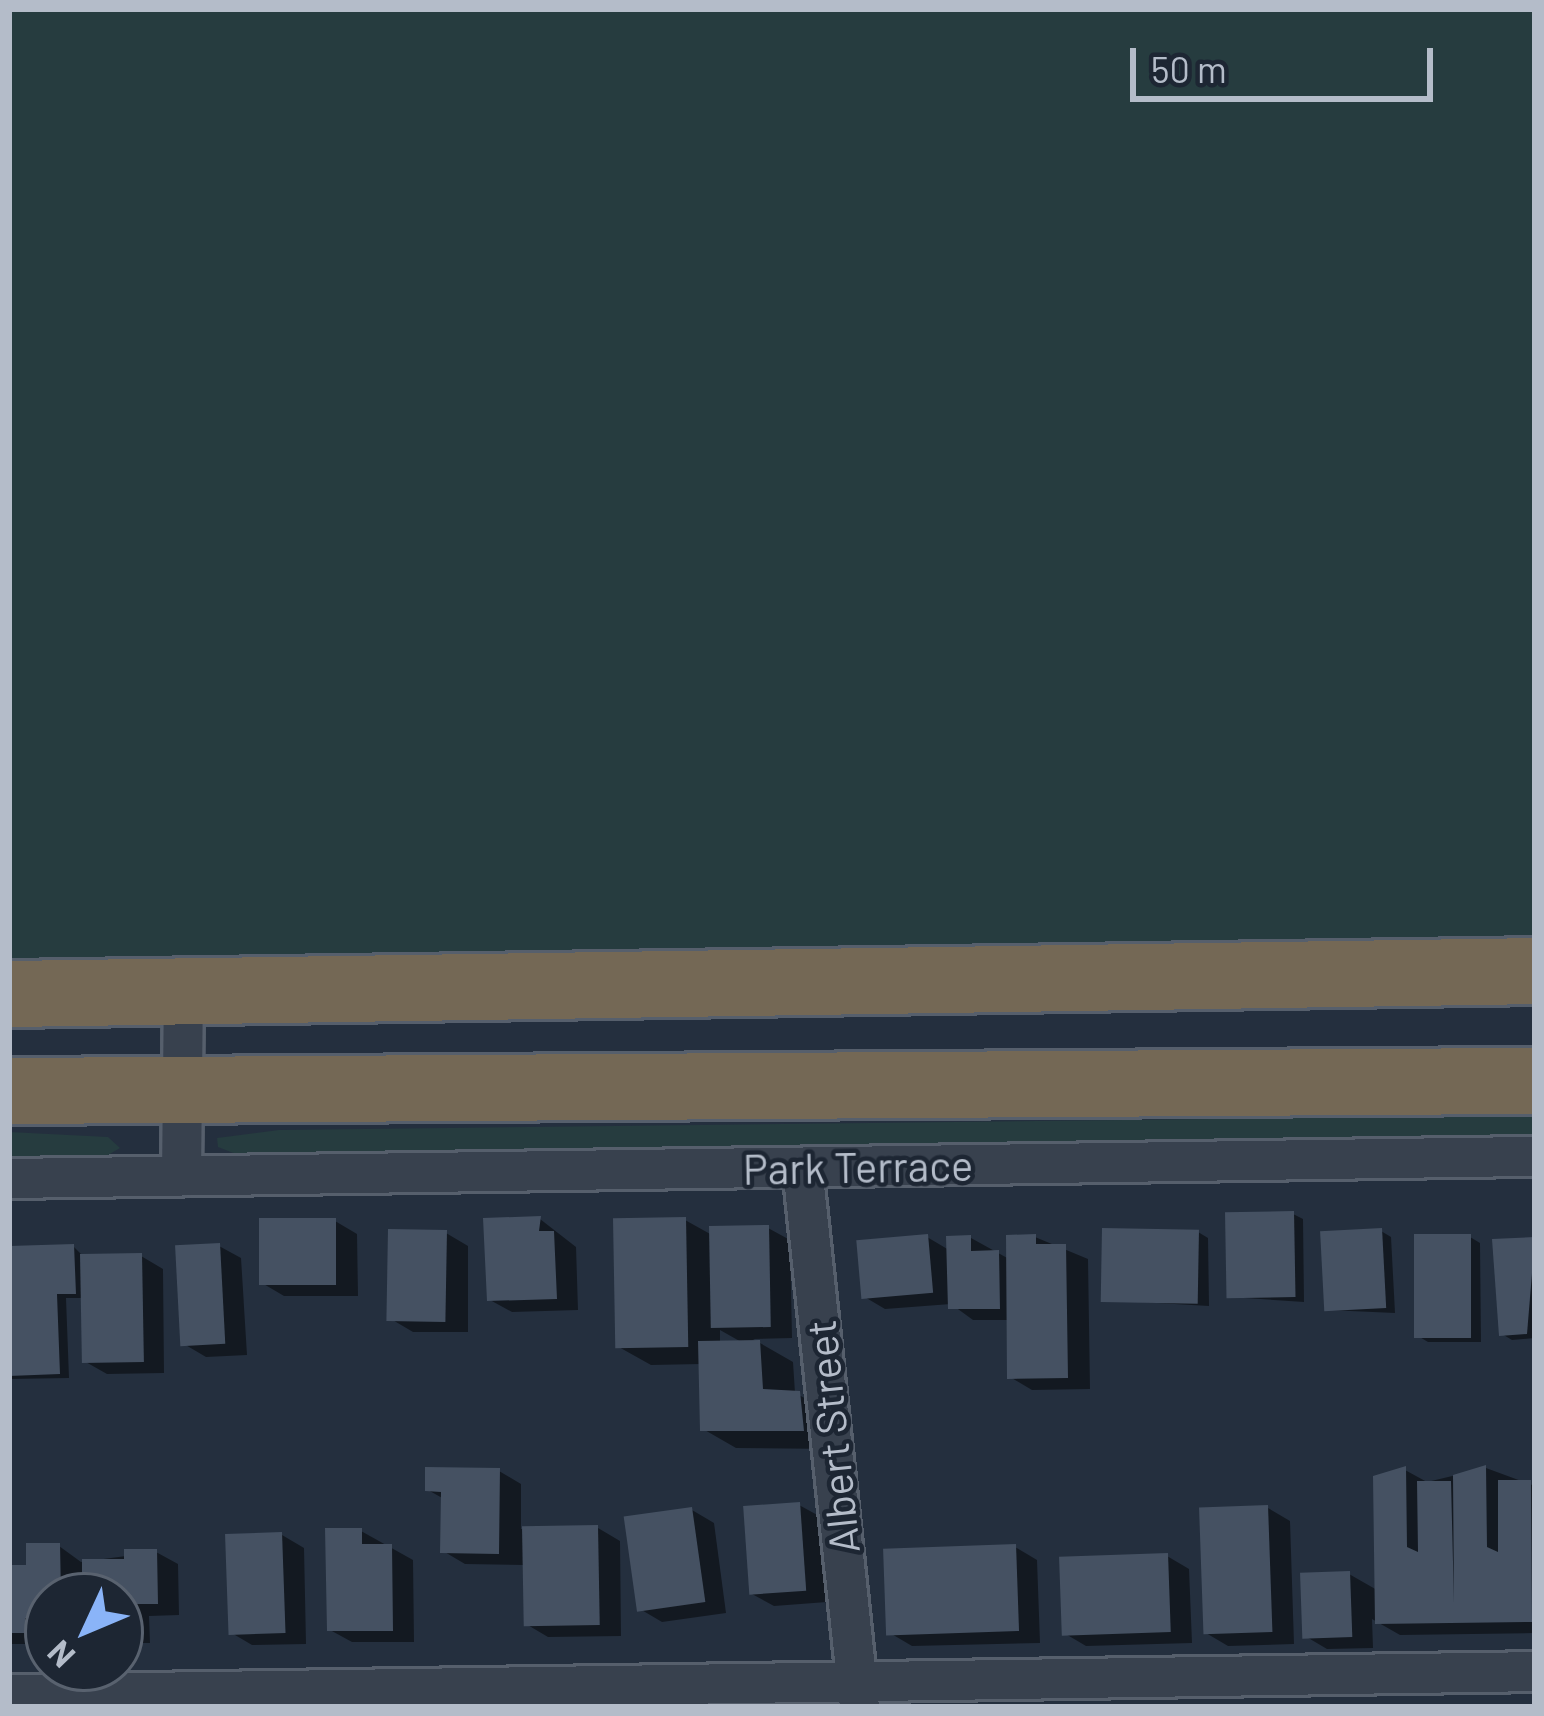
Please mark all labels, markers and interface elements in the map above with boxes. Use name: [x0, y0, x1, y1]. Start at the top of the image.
scale bar: [1136, 24, 1439, 98]
text: 50 m: [1151, 47, 1227, 90]
street label: Park Terrace: [742, 1139, 974, 1193]
street label: Albert Street: [794, 1318, 868, 1556]
north arrow: [24, 1572, 144, 1692]
text: N: [38, 1633, 82, 1677]

